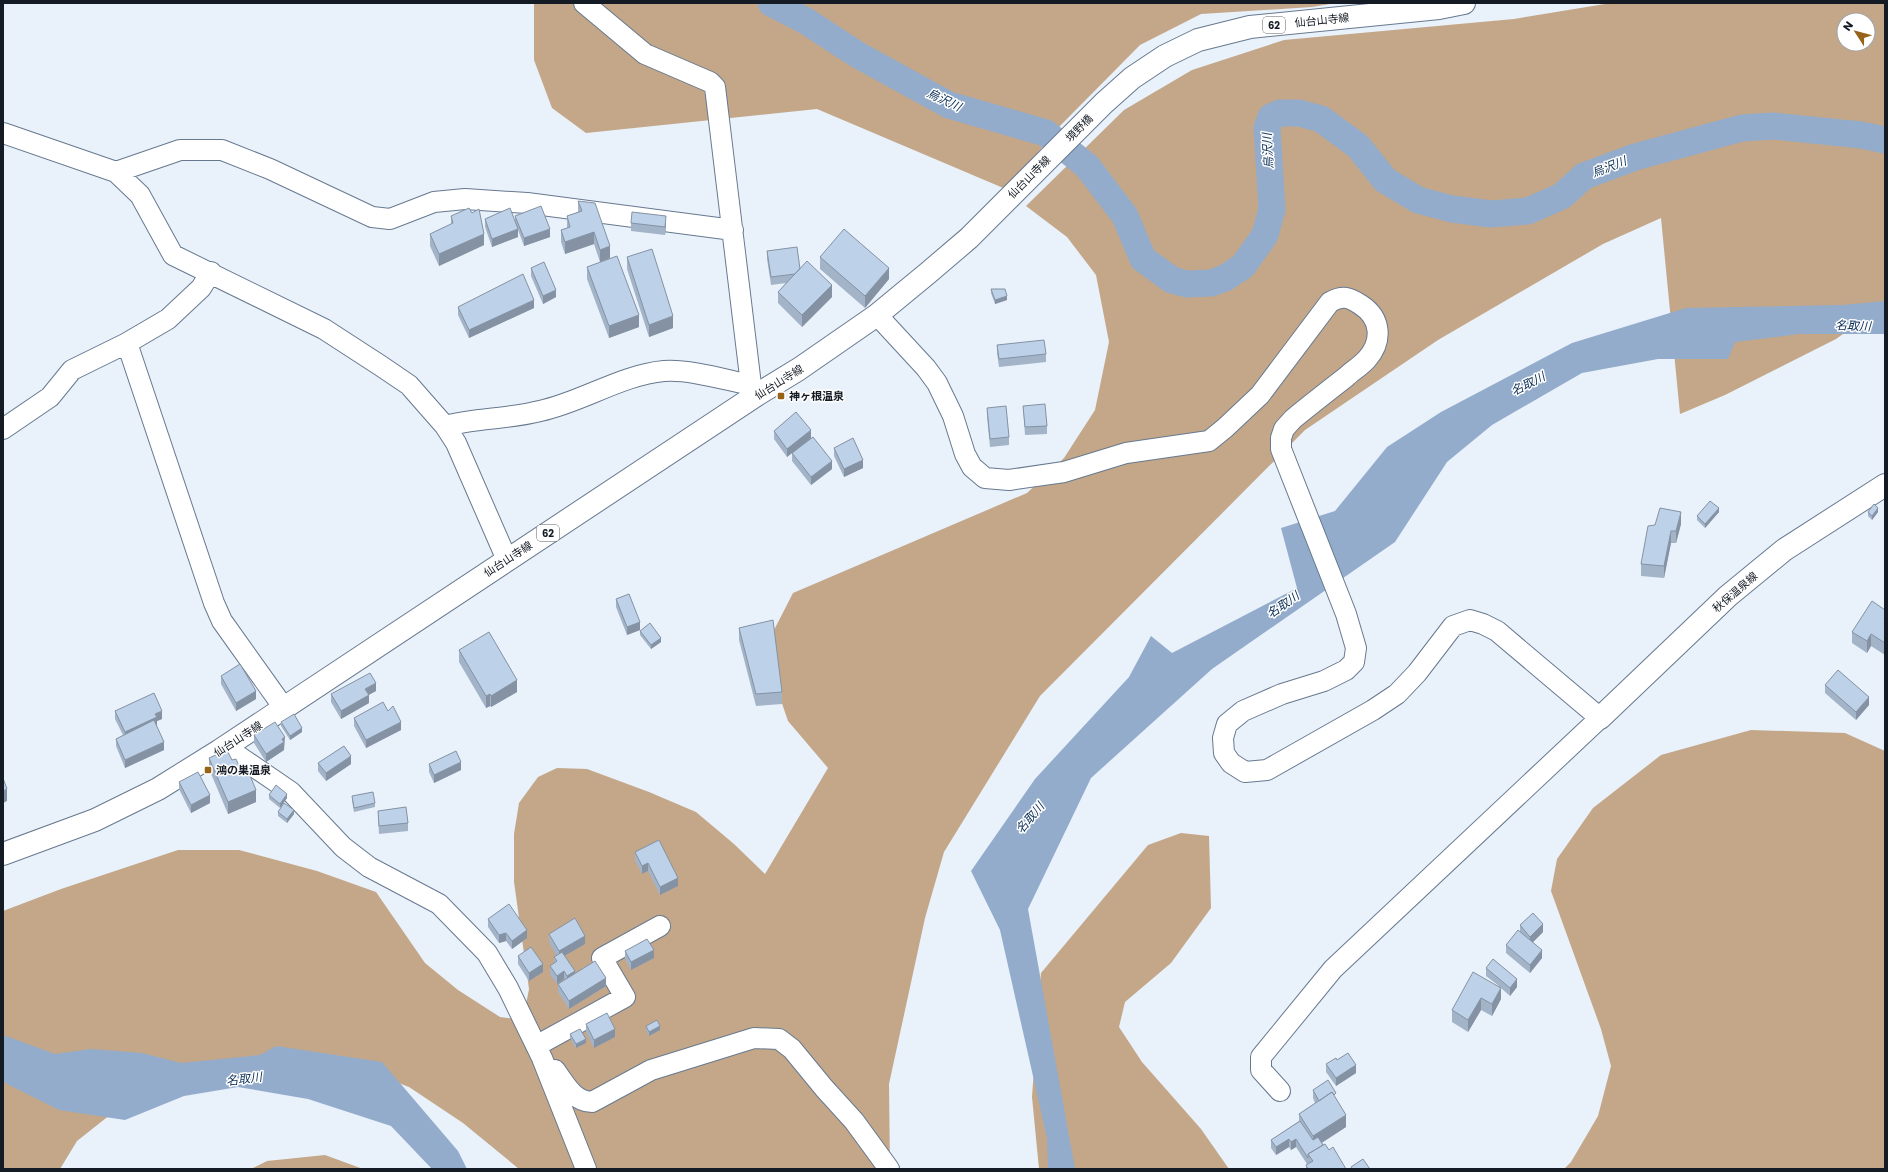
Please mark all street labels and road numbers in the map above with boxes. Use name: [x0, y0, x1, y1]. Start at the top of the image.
street label: 仙台山寺線: [1294, 9, 1350, 31]
road number: 62: [1263, 17, 1285, 33]
street label: 境野橋: [1062, 111, 1096, 145]
street label: 仙台山寺線: [1004, 152, 1054, 202]
street label: 仙台山寺線: [751, 361, 807, 403]
road number: 62: [537, 525, 559, 541]
street label: 仙台山寺線: [481, 537, 535, 581]
street label: 秋保温泉線: [1709, 568, 1761, 616]
street label: 仙台山寺線: [211, 717, 265, 761]

